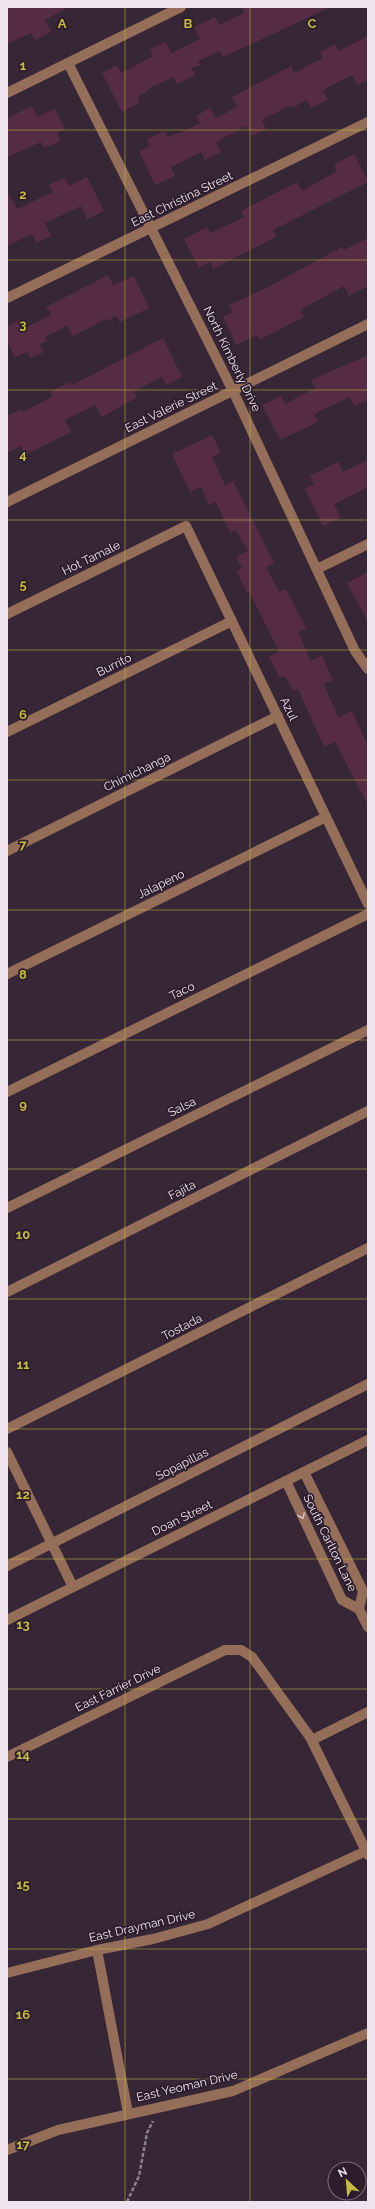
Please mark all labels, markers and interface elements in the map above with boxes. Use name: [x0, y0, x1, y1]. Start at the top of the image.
text: A: [58, 16, 67, 31]
text: B: [184, 16, 193, 31]
text: C: [308, 16, 317, 31]
text: 1: [20, 58, 27, 73]
street label: East Christina Street: [129, 168, 235, 230]
text: 2: [19, 187, 27, 202]
street label: North Kimberly Drive: [200, 304, 264, 414]
text: 3: [19, 317, 27, 332]
street label: East Valerie Street: [123, 379, 219, 435]
text: 4: [19, 447, 27, 462]
street label: Hot Tamale: [60, 538, 122, 578]
text: 5: [19, 577, 27, 592]
street label: Burrito: [94, 651, 134, 679]
street label: Azul: [277, 695, 301, 724]
text: 6: [19, 707, 27, 722]
street label: Chimichanga: [101, 750, 173, 794]
text: 7: [19, 837, 27, 852]
street label: Jalapeno: [135, 867, 187, 901]
text: 8: [19, 967, 27, 982]
street label: Taco: [167, 979, 197, 1003]
street label: Salsa: [166, 1094, 198, 1120]
text: 9: [19, 1097, 27, 1112]
street label: Fajita: [166, 1177, 198, 1203]
text: 10: [16, 1227, 30, 1242]
street label: Tostada: [159, 1311, 205, 1343]
text: 11: [17, 1357, 30, 1372]
street label: Sopapillas: [153, 1445, 211, 1483]
text: 12: [16, 1487, 30, 1502]
street label: South Carlton Lane: [300, 1492, 360, 1594]
street label: Doan Street: [149, 1497, 215, 1539]
one-way arrow: [297, 1512, 305, 1520]
text: 13: [16, 1617, 30, 1632]
street label: East Farrier Drive: [73, 1661, 163, 1715]
text: 14: [16, 1747, 30, 1762]
text: 15: [16, 1877, 30, 1892]
street label: East Drayman Drive: [88, 1907, 196, 1945]
text: 16: [16, 2007, 30, 2022]
street label: East Yeoman Drive: [135, 2068, 239, 2104]
text: 17: [16, 2137, 31, 2152]
north arrow: [327, 2161, 367, 2201]
text: N: [336, 2165, 349, 2180]

